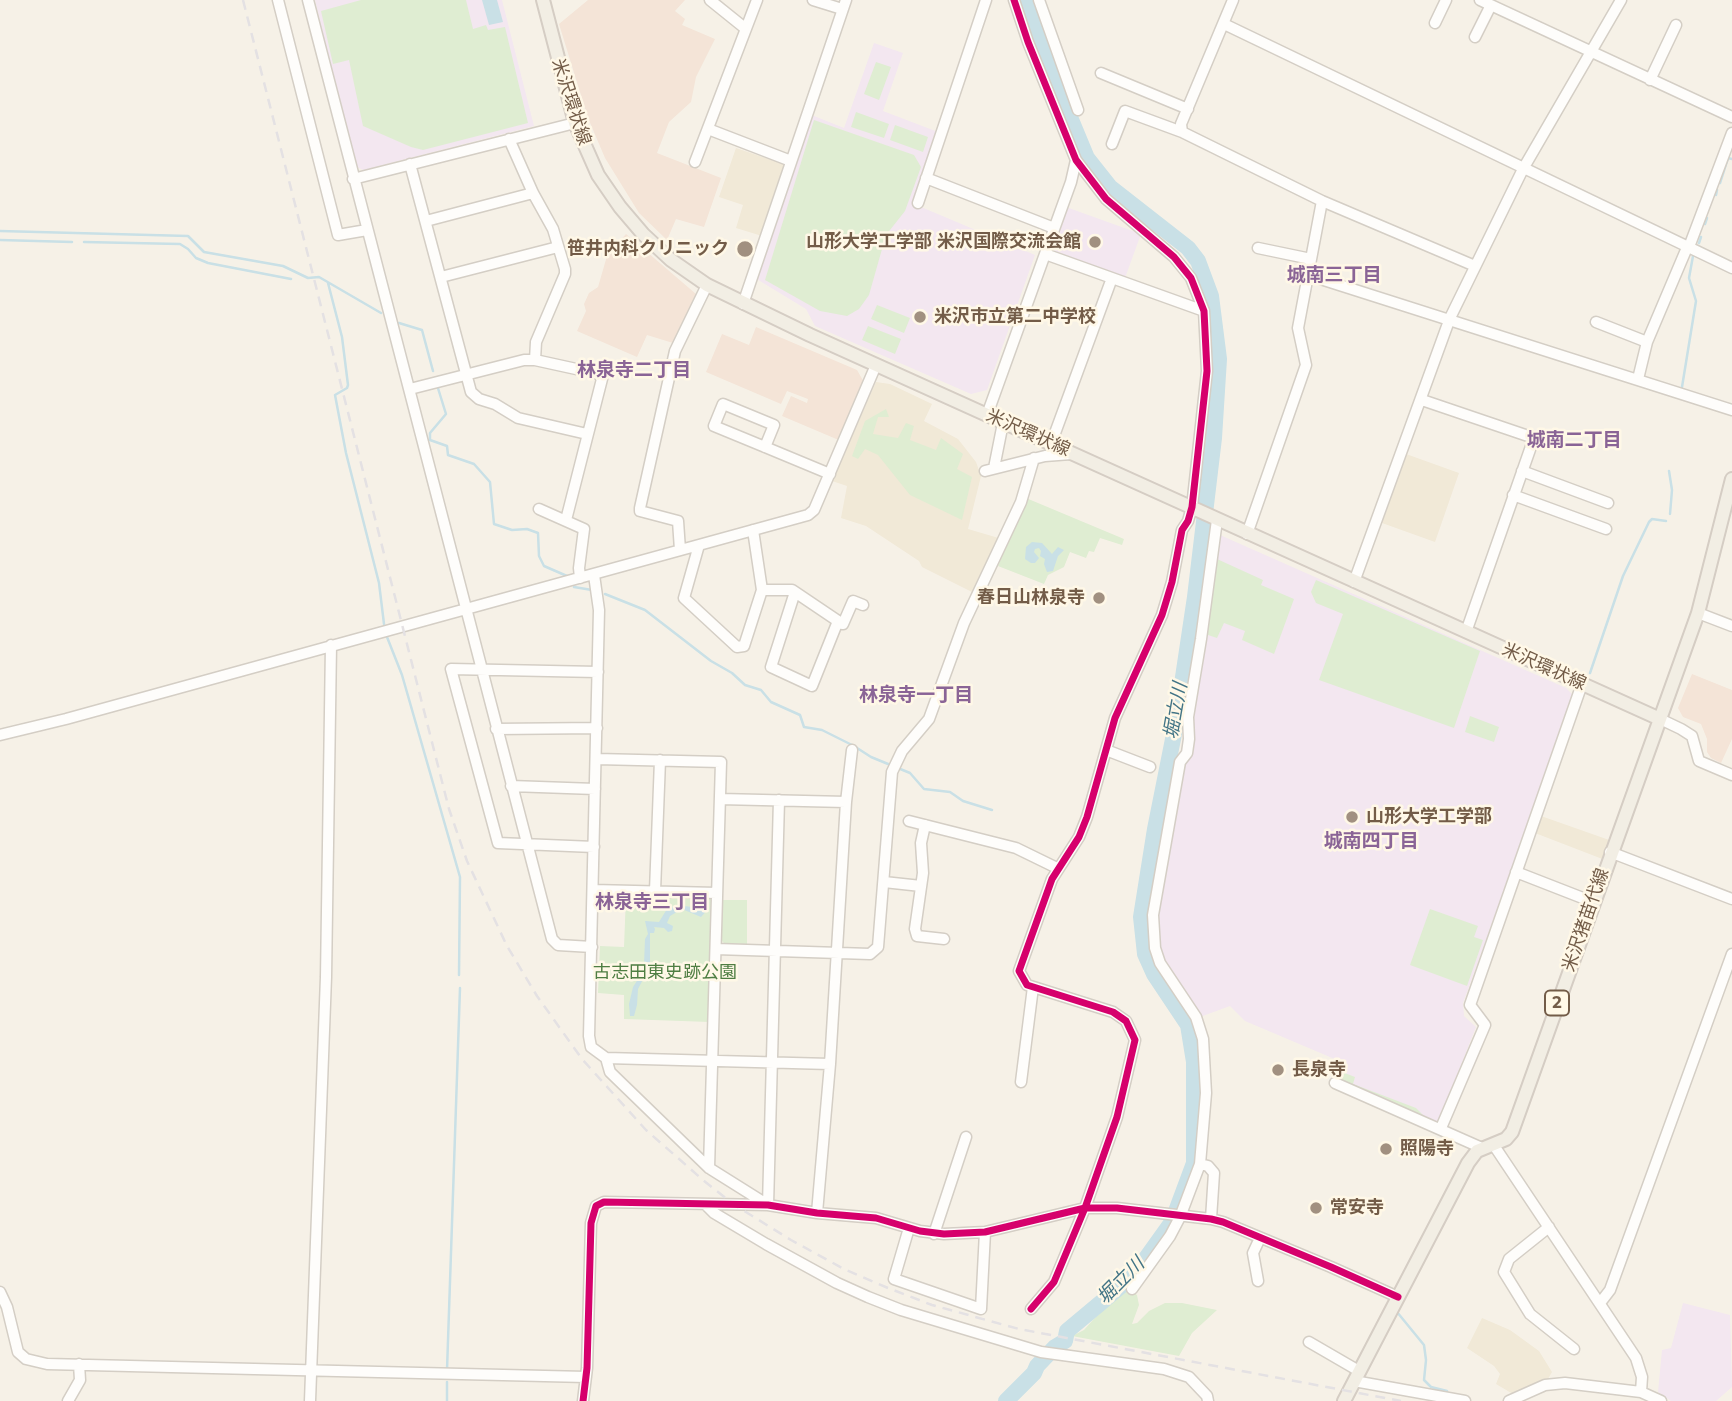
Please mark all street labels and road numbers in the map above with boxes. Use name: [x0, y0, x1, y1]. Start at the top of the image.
street label: 米沢環状線: [547, 56, 595, 148]
street label: 米沢環状線: [982, 405, 1074, 461]
street label: 米沢環状線: [1498, 639, 1590, 695]
street label: 米沢猪苗代線: [1558, 865, 1614, 975]
road number: 2: [1545, 990, 1569, 1015]

